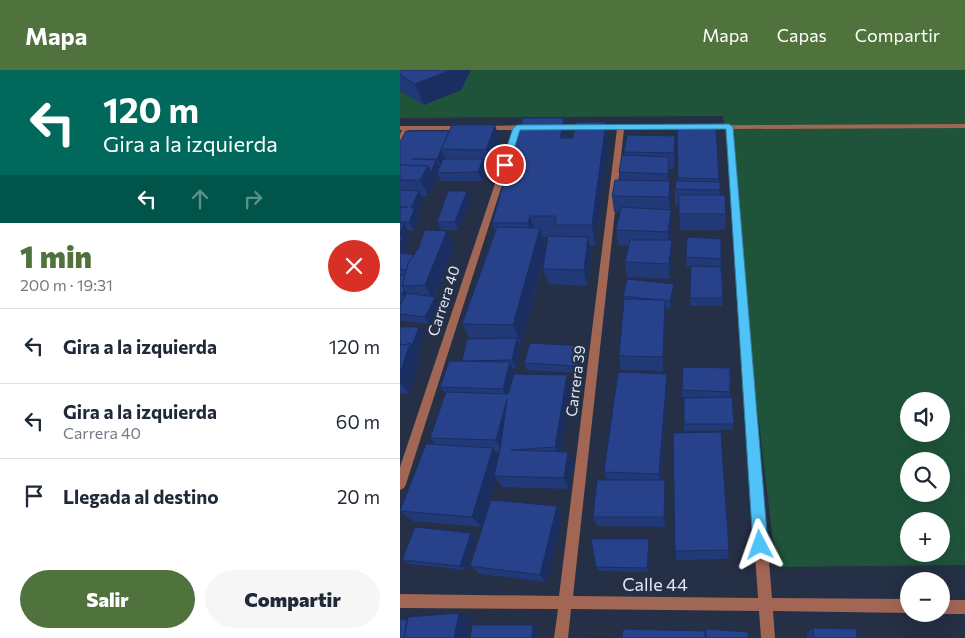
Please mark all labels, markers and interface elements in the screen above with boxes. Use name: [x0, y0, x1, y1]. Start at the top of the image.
text: Mapa: [25, 21, 87, 50]
text: Mapa: [702, 24, 749, 46]
text: Capas: [777, 24, 827, 46]
text: Compartir: [855, 24, 940, 46]
text: 120 m: [103, 87, 199, 130]
icon: left: [20, 90, 85, 155]
text: Gira a la izquierda: [103, 130, 278, 157]
pin: [484, 144, 526, 186]
icon: arrive: [491, 151, 519, 179]
icon: left: [133, 185, 161, 213]
icon: ahead: [186, 185, 214, 213]
icon: right: [239, 185, 267, 213]
text: 1 min: [20, 237, 92, 274]
button: close: [328, 240, 380, 292]
street label: Carrera 40: [423, 263, 463, 338]
text: 200 m · 19:31: [20, 275, 113, 294]
icon: left: [20, 332, 48, 360]
text: Gira a la izquierda: [63, 335, 217, 358]
text: 120 m: [329, 335, 380, 358]
street label: Carrera 39: [562, 344, 588, 418]
map controls: [900, 392, 950, 622]
button: sound: [900, 392, 950, 442]
text: Gira a la izquierda: [63, 400, 217, 423]
icon: left: [20, 407, 48, 435]
text: 60 m: [336, 410, 380, 433]
text: Carrera 40: [63, 423, 141, 442]
button: search: [900, 452, 950, 502]
icon: arrive: [20, 482, 48, 510]
text: Llegada al destino: [63, 485, 219, 508]
text: 20 m: [337, 485, 380, 508]
button: +: [900, 512, 950, 562]
position arrow: [733, 518, 785, 570]
button: Salir: [20, 570, 195, 628]
button: Compartir: [205, 570, 380, 628]
button: −: [900, 572, 950, 622]
street label: Calle 44: [622, 573, 688, 595]

